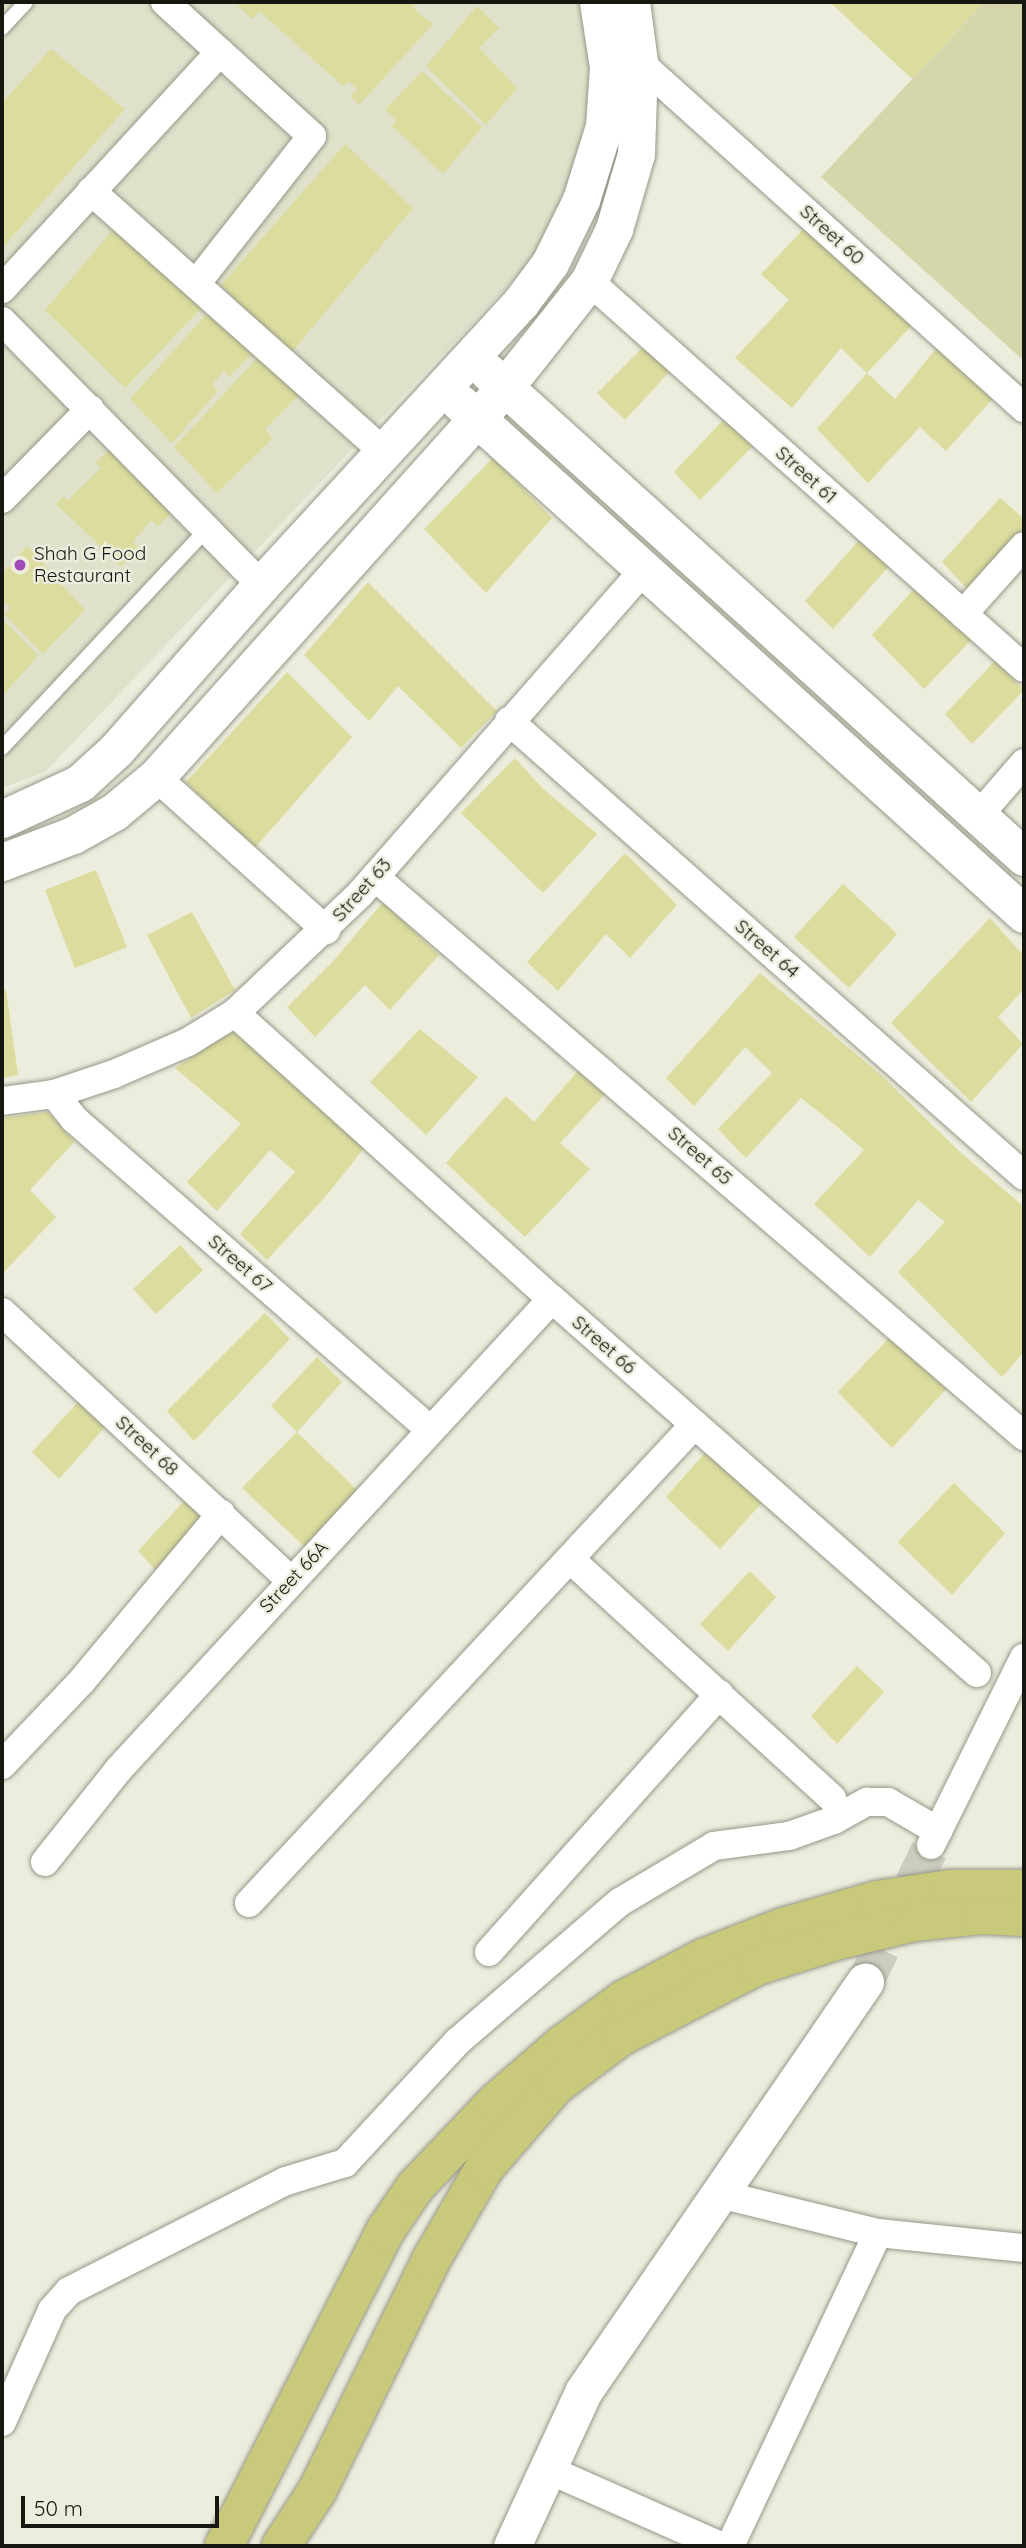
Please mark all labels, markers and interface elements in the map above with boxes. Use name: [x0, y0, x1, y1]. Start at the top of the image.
street label: Street 60: [795, 200, 869, 270]
street label: Street 61: [771, 442, 841, 508]
place label: Shah G Food Restaurant: [34, 543, 146, 587]
marker: Shah G Food Restaurant: [12, 557, 28, 573]
street label: Street 63: [328, 854, 396, 926]
street label: Street 64: [730, 915, 804, 983]
street label: Street 65: [663, 1122, 737, 1190]
street label: Street 67: [203, 1230, 277, 1298]
street label: Street 66: [567, 1311, 641, 1379]
street label: Street 68: [111, 1411, 183, 1481]
street label: Street 66A: [255, 1536, 333, 1618]
scale bar: [24, 2482, 222, 2526]
text: 50 m: [34, 2495, 83, 2521]

